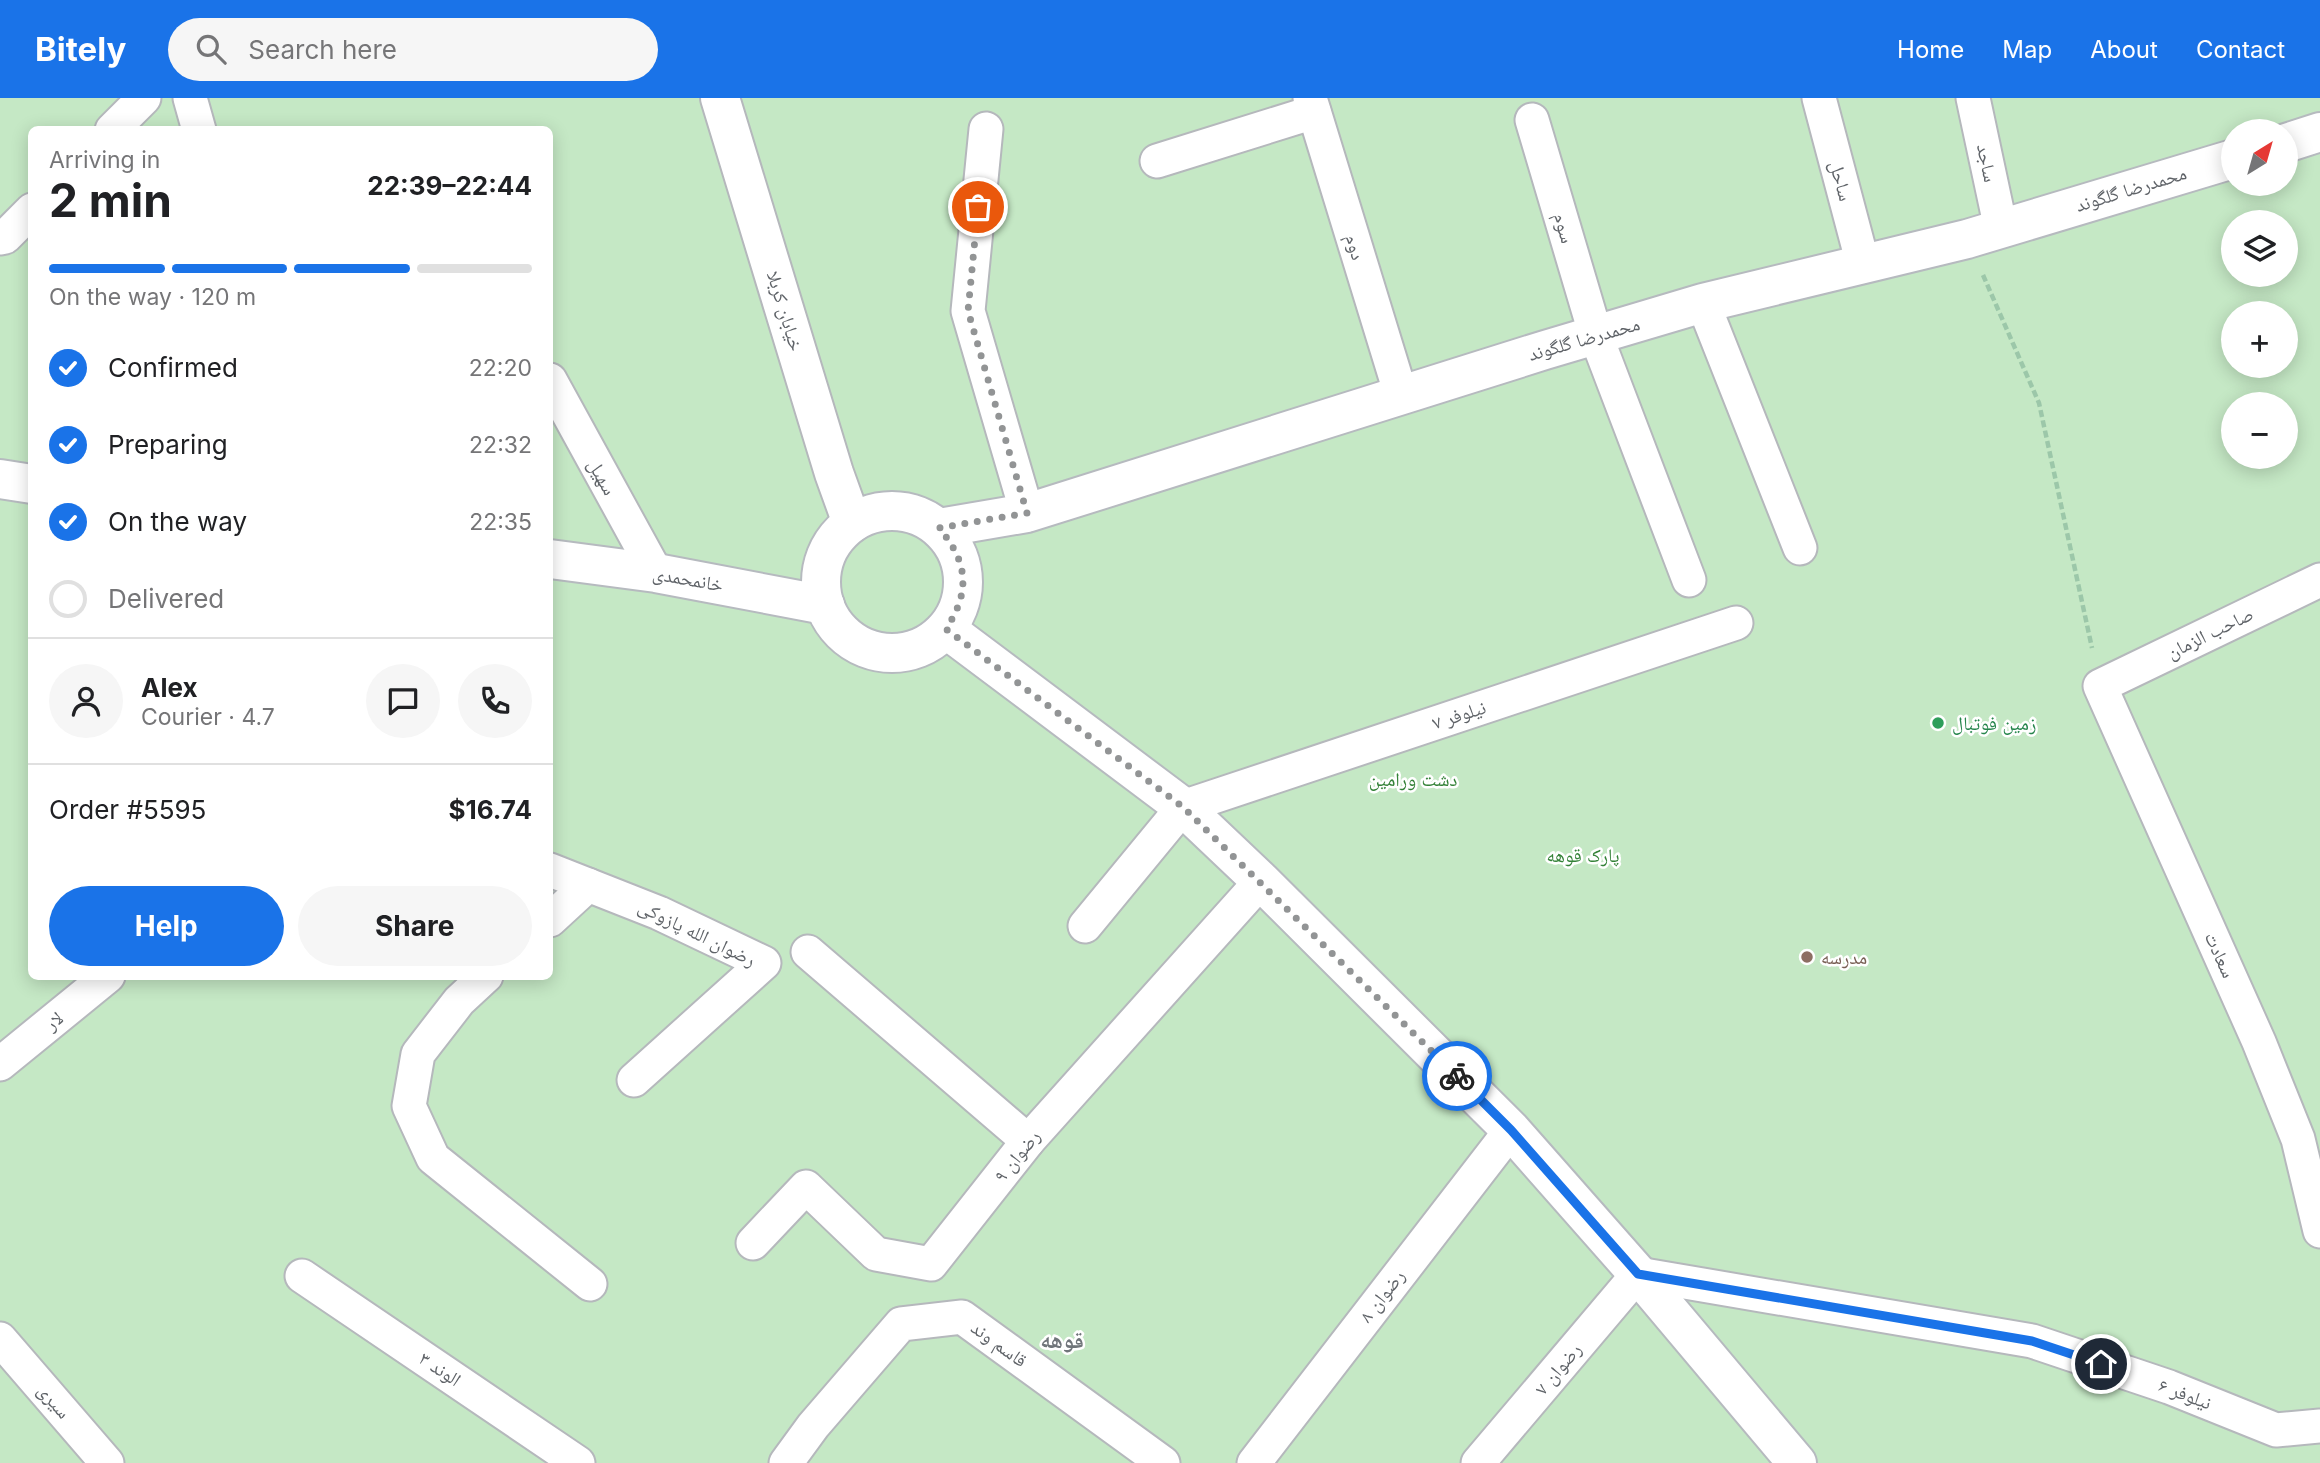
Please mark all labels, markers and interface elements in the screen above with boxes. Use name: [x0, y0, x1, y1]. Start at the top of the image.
search box: [168, 18, 658, 81]
text: Bitely: [35, 29, 126, 69]
icon: search: [192, 30, 230, 68]
text: Search here: [248, 34, 397, 65]
text: Home: [1897, 35, 1964, 64]
text: Map: [2002, 35, 2052, 64]
text: About: [2090, 35, 2158, 64]
text: Contact: [2196, 35, 2285, 64]
north arrow: [2221, 119, 2298, 196]
map controls: [2221, 119, 2298, 469]
street label: ساجد: [1972, 142, 2002, 184]
text: Arriving in: [49, 146, 160, 174]
street label: ساحل: [1825, 158, 1857, 204]
street label: محمدرضا گلگوند: [2073, 161, 2189, 217]
text: 22:39–22:44: [367, 170, 532, 201]
text: 2 min: [49, 172, 172, 228]
pin: [948, 177, 1008, 237]
icon: bag: [959, 188, 997, 226]
street label: سوم: [1547, 210, 1579, 246]
button: layers: [2221, 210, 2298, 287]
street label: دوم: [1338, 231, 1370, 264]
street label: خیابان کربلا: [762, 268, 808, 354]
text: On the way · 120 m: [49, 283, 256, 311]
button: +: [2221, 301, 2298, 378]
street label: محمدرضا گلگوند: [1526, 312, 1642, 366]
icon: check: [49, 349, 87, 387]
text: Confirmed: [108, 352, 238, 383]
text: 22:20: [469, 354, 532, 382]
button: −: [2221, 392, 2298, 469]
icon: check: [49, 426, 87, 464]
text: Preparing: [108, 429, 228, 460]
text: 22:32: [469, 431, 532, 459]
street label: سهیل: [583, 455, 621, 499]
icon: check: [49, 503, 87, 541]
text: On the way: [108, 506, 247, 537]
text: 22:35: [469, 508, 532, 536]
street label: خانمحمدی: [651, 561, 725, 597]
text: Delivered: [108, 583, 224, 614]
street label: صاحب الزمان: [2163, 602, 2257, 664]
button: person: [49, 664, 123, 738]
button: chat: [366, 664, 440, 738]
button: phone: [458, 664, 532, 738]
text: Alex: [141, 672, 198, 703]
street label: نیلوفر ۷: [1429, 696, 1489, 734]
text: Courier · 4.7: [141, 703, 275, 731]
place label: زمین فوتبال: [1952, 712, 2036, 735]
marker: زمین فوتبال: [1930, 715, 1946, 731]
park label: دشت ورامین: [1369, 768, 1457, 791]
text: Order #5595: [49, 794, 206, 825]
text: $16.74: [448, 794, 532, 825]
park label: پارک قوهه: [1547, 844, 1619, 867]
button: Help: [49, 886, 284, 966]
button: Share: [298, 886, 532, 966]
street label: رضوان الله پازوکی: [634, 895, 759, 971]
street label: سعادت: [2200, 929, 2240, 981]
place label: مدرسه: [1821, 946, 1867, 969]
marker: مدرسه: [1799, 949, 1815, 965]
street label: لار: [39, 1007, 68, 1036]
courier: [1422, 1041, 1492, 1111]
icon: bike: [1438, 1057, 1476, 1095]
street label: رضوان ۹: [989, 1125, 1045, 1187]
street label: رضوان ۸: [1354, 1265, 1410, 1327]
street label: قاسم وند: [966, 1316, 1032, 1373]
district label: قوهه: [1040, 1326, 1084, 1354]
pin: [2071, 1334, 2131, 1394]
street label: رضوان ۷: [1530, 1338, 1586, 1400]
icon: home: [2082, 1345, 2120, 1383]
street label: الوند ۳: [415, 1347, 465, 1391]
street label: نیلوفر ۶: [2155, 1373, 2215, 1415]
street label: سیری: [33, 1379, 75, 1423]

